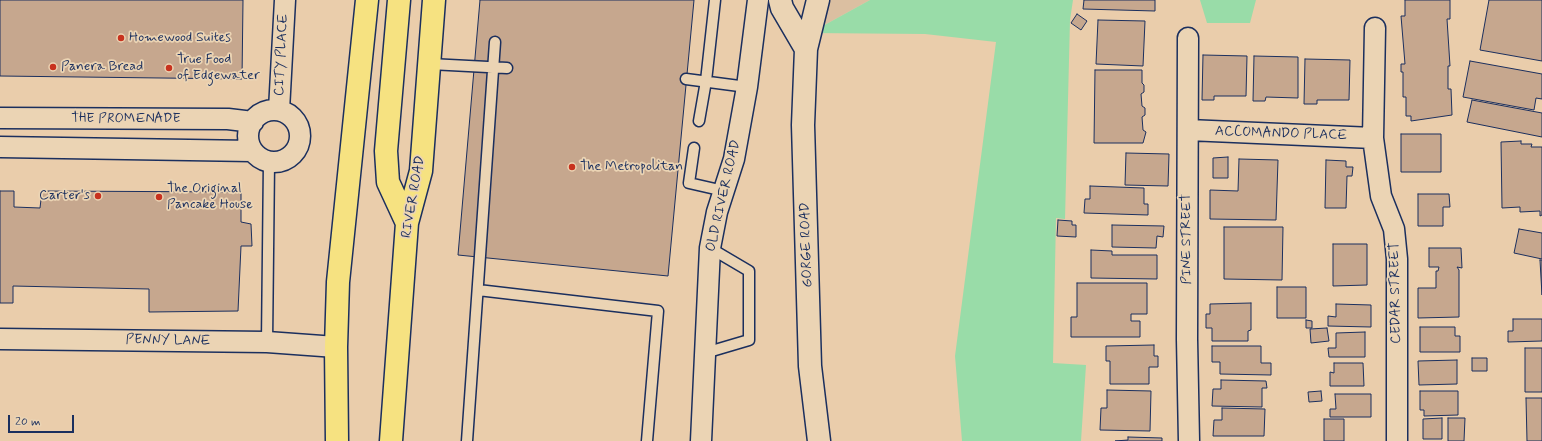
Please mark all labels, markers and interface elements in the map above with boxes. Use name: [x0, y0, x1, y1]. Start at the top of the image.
street label: CITY PLACE: [271, 14, 293, 96]
place label: Homewood Suites: [129, 30, 231, 46]
marker: Homewood Suites: [116, 33, 126, 43]
place label: True Food of Edgewater: [177, 52, 260, 84]
place label: Panera Bread: [61, 59, 143, 75]
marker: Panera Bread: [48, 62, 58, 72]
marker: True Food of Edgewater: [164, 63, 174, 73]
street label: THE PROMENADE: [71, 111, 181, 127]
street label: ACCOMANDO PLACE: [1215, 123, 1347, 145]
street label: OLD RIVER ROAD: [703, 138, 745, 254]
street label: RIVER ROAD: [398, 154, 430, 240]
place label: The Metropolitan: [580, 159, 683, 175]
marker: The Metropolitan: [567, 162, 577, 172]
place label: The Original Pancake House: [167, 181, 253, 214]
place label: Carter's: [39, 188, 90, 204]
marker: Carter's: [93, 191, 103, 201]
marker: The Original Pancake House: [154, 192, 164, 202]
street label: PINE STREET: [1179, 193, 1195, 285]
street label: GORGE ROAD: [797, 202, 817, 288]
street label: CEDAR STREET: [1387, 242, 1405, 344]
street label: PENNY LANE: [126, 332, 210, 350]
scale bar: [10, 407, 76, 433]
text: 20 m: [15, 414, 41, 430]

